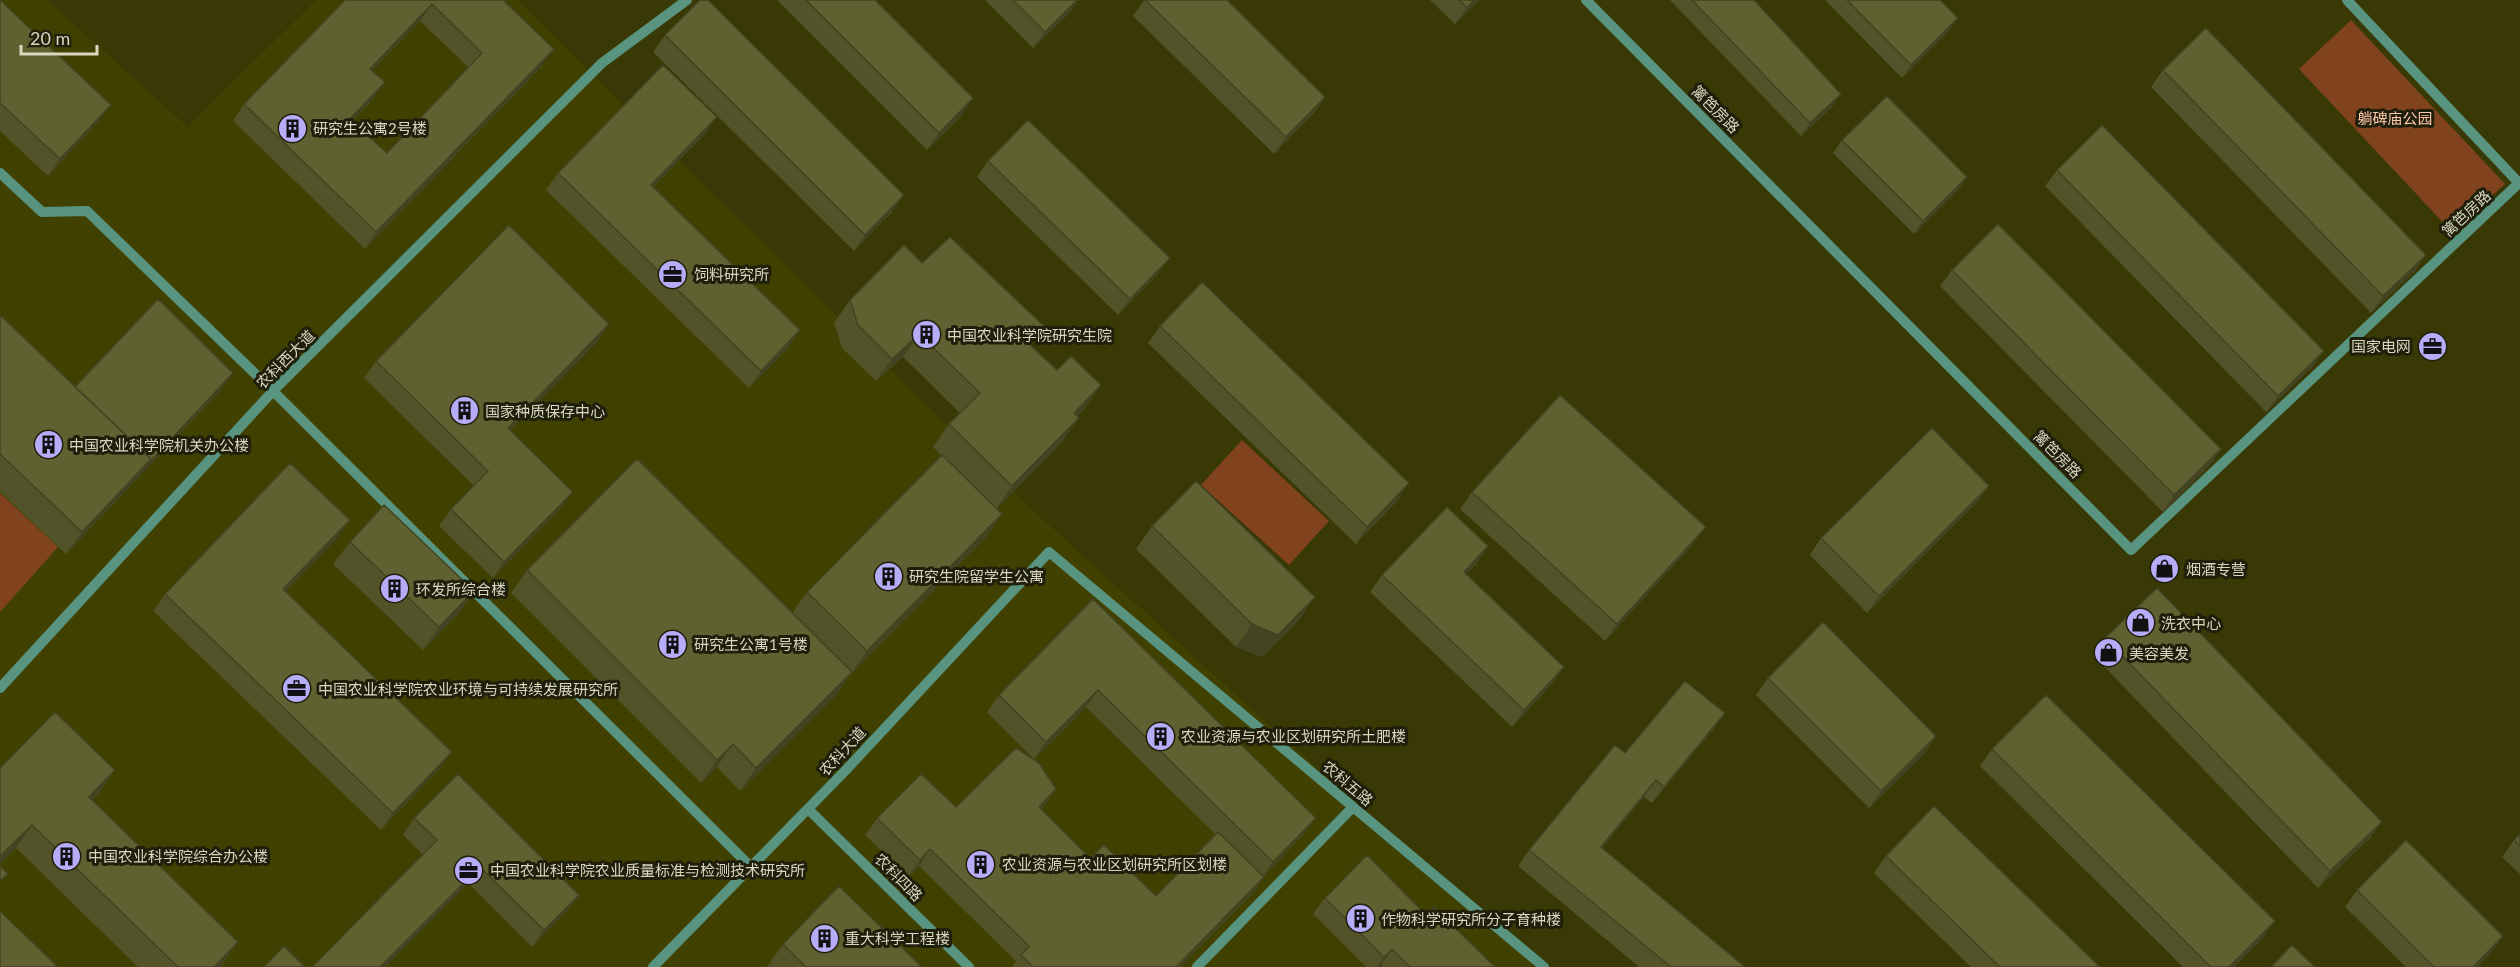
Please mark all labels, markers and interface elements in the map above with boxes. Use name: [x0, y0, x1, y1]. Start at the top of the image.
scale bar: [21, 18, 98, 56]
text: 20 m: [30, 27, 70, 49]
street label: 篱笆房路: [1688, 81, 1744, 137]
park label: 躺碑庙公园: [2357, 109, 2433, 127]
building icon: 研究生公寓2号楼: [276, 112, 308, 144]
place label: 研究生公寓2号楼: [313, 119, 427, 137]
street label: 篱笆房路: [2438, 186, 2494, 240]
office icon: 饲料研究所: [657, 258, 689, 290]
place label: 饲料研究所: [694, 265, 769, 283]
building icon: 中国农业科学院研究生院: [910, 319, 942, 351]
street label: 农科西大道: [252, 326, 318, 392]
place label: 中国农业科学院研究生院: [947, 326, 1112, 344]
office icon: 国家电网: [2416, 330, 2448, 362]
place label: 国家电网: [2351, 337, 2411, 355]
building icon: 国家种质保存中心: [448, 395, 480, 427]
place label: 国家种质保存中心: [485, 402, 605, 420]
street label: 篱笆房路: [2030, 426, 2086, 482]
building icon: 中国农业科学院机关办公楼: [32, 429, 64, 461]
place label: 中国农业科学院机关办公楼: [69, 436, 249, 454]
shop icon: 烟酒专营: [2149, 553, 2181, 585]
building icon: 研究生院留学生公寓: [872, 560, 904, 592]
place label: 烟酒专营: [2186, 560, 2246, 578]
place label: 研究生院留学生公寓: [909, 567, 1044, 585]
building icon: 环发所综合楼: [379, 573, 411, 605]
place label: 环发所综合楼: [416, 580, 506, 598]
shop icon: 洗衣中心: [2124, 607, 2156, 639]
place label: 洗衣中心: [2161, 614, 2221, 632]
building icon: 研究生公寓1号楼: [657, 628, 689, 660]
place label: 研究生公寓1号楼: [694, 635, 808, 653]
shop icon: 美容美发: [2092, 637, 2124, 669]
place label: 美容美发: [2129, 644, 2189, 662]
office icon: 中国农业科学院农业环境与可持续发展研究所: [281, 673, 313, 705]
place label: 中国农业科学院农业环境与可持续发展研究所: [318, 680, 618, 698]
building icon: 农业资源与农业区划研究所土肥楼: [1144, 720, 1176, 752]
street label: 农科大道: [815, 723, 869, 779]
place label: 农业资源与农业区划研究所土肥楼: [1181, 727, 1406, 745]
street label: 农科五路: [1319, 757, 1377, 809]
building icon: 中国农业科学院综合办公楼: [51, 840, 83, 872]
place label: 中国农业科学院综合办公楼: [88, 847, 268, 865]
building icon: 农业资源与农业区划研究所区划楼: [965, 848, 997, 880]
street label: 农科四路: [871, 849, 927, 905]
office icon: 中国农业科学院农业质量标准与检测技术研究所: [453, 854, 485, 886]
place label: 农业资源与农业区划研究所区划楼: [1002, 855, 1227, 873]
place label: 中国农业科学院农业质量标准与检测技术研究所: [490, 861, 805, 879]
building icon: 作物科学研究所分子育种楼: [1344, 903, 1376, 935]
place label: 作物科学研究所分子育种楼: [1381, 910, 1561, 928]
building icon: 重大科学工程楼: [808, 922, 840, 954]
place label: 重大科学工程楼: [845, 929, 950, 947]

